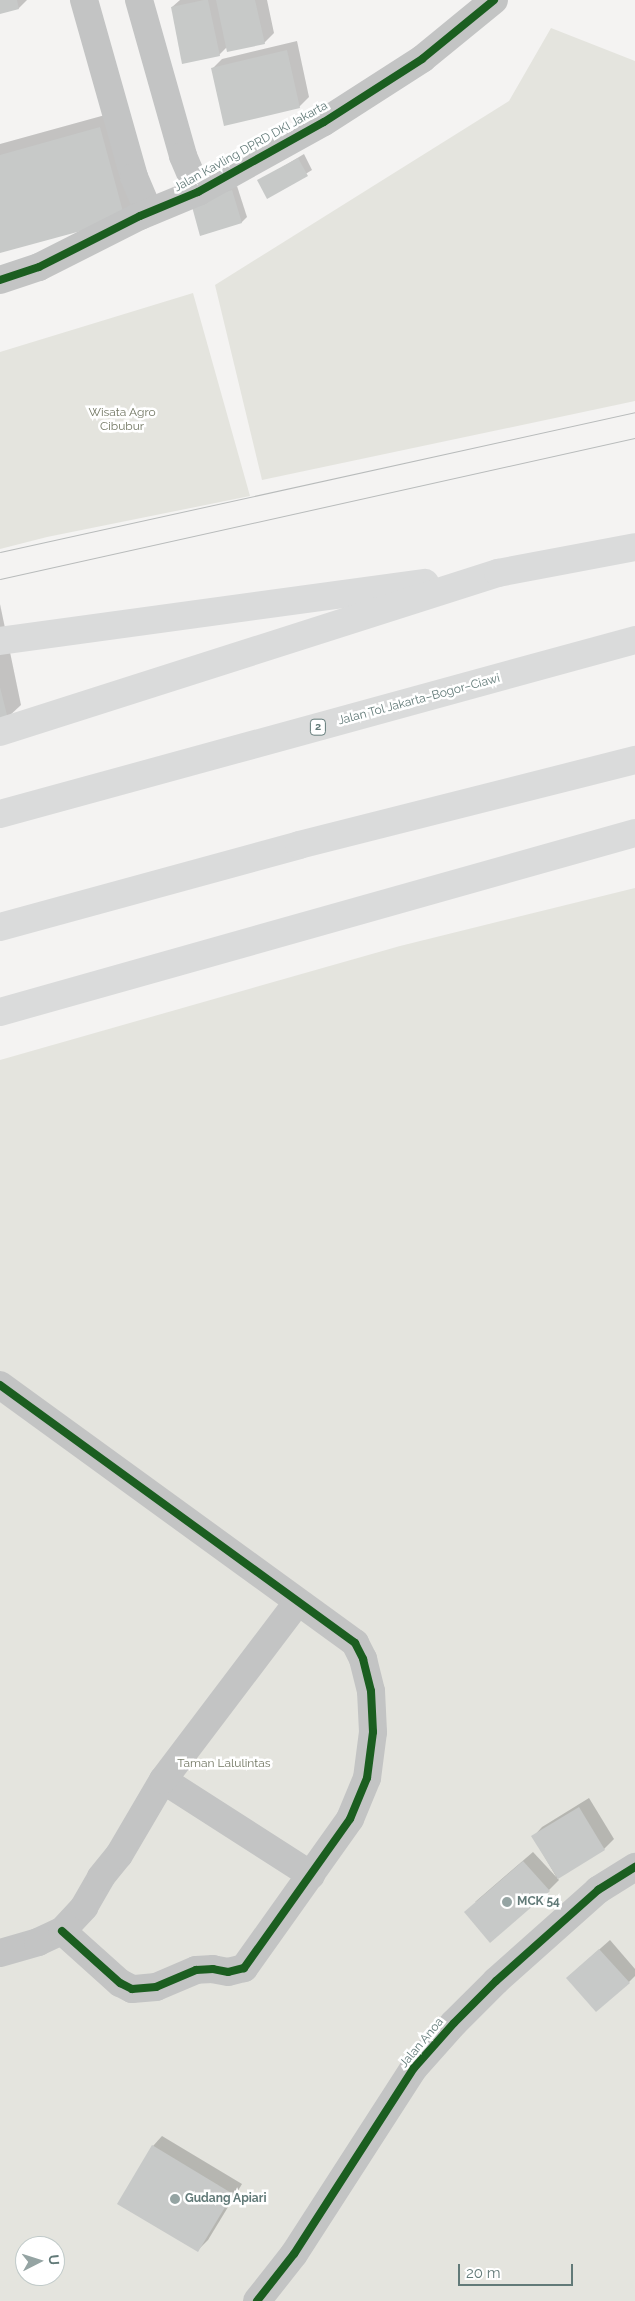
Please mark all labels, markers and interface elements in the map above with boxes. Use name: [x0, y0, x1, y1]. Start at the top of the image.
street label: Jalan Kavling DPRD DKI Jakarta: [172, 99, 330, 195]
park label: Wisata Agro Cibubur: [88, 406, 156, 434]
street label: Jalan Tol Jakarta–Bogor–Ciawi: [336, 671, 502, 729]
road number: 2: [309, 719, 327, 736]
park label: Taman Lalulintas: [177, 1757, 271, 1771]
place label: MCK 54: [517, 1895, 560, 1909]
marker: MCK 54: [501, 1896, 513, 1908]
street label: Jalan Anoa: [397, 2015, 447, 2071]
place label: Gudang Apiari: [185, 2192, 267, 2206]
marker: Gudang Apiari: [169, 2193, 181, 2205]
north arrow: [15, 2236, 65, 2286]
text: U: [46, 2254, 62, 2266]
scale bar: [460, 2254, 575, 2286]
text: 20 m: [466, 2264, 501, 2282]

